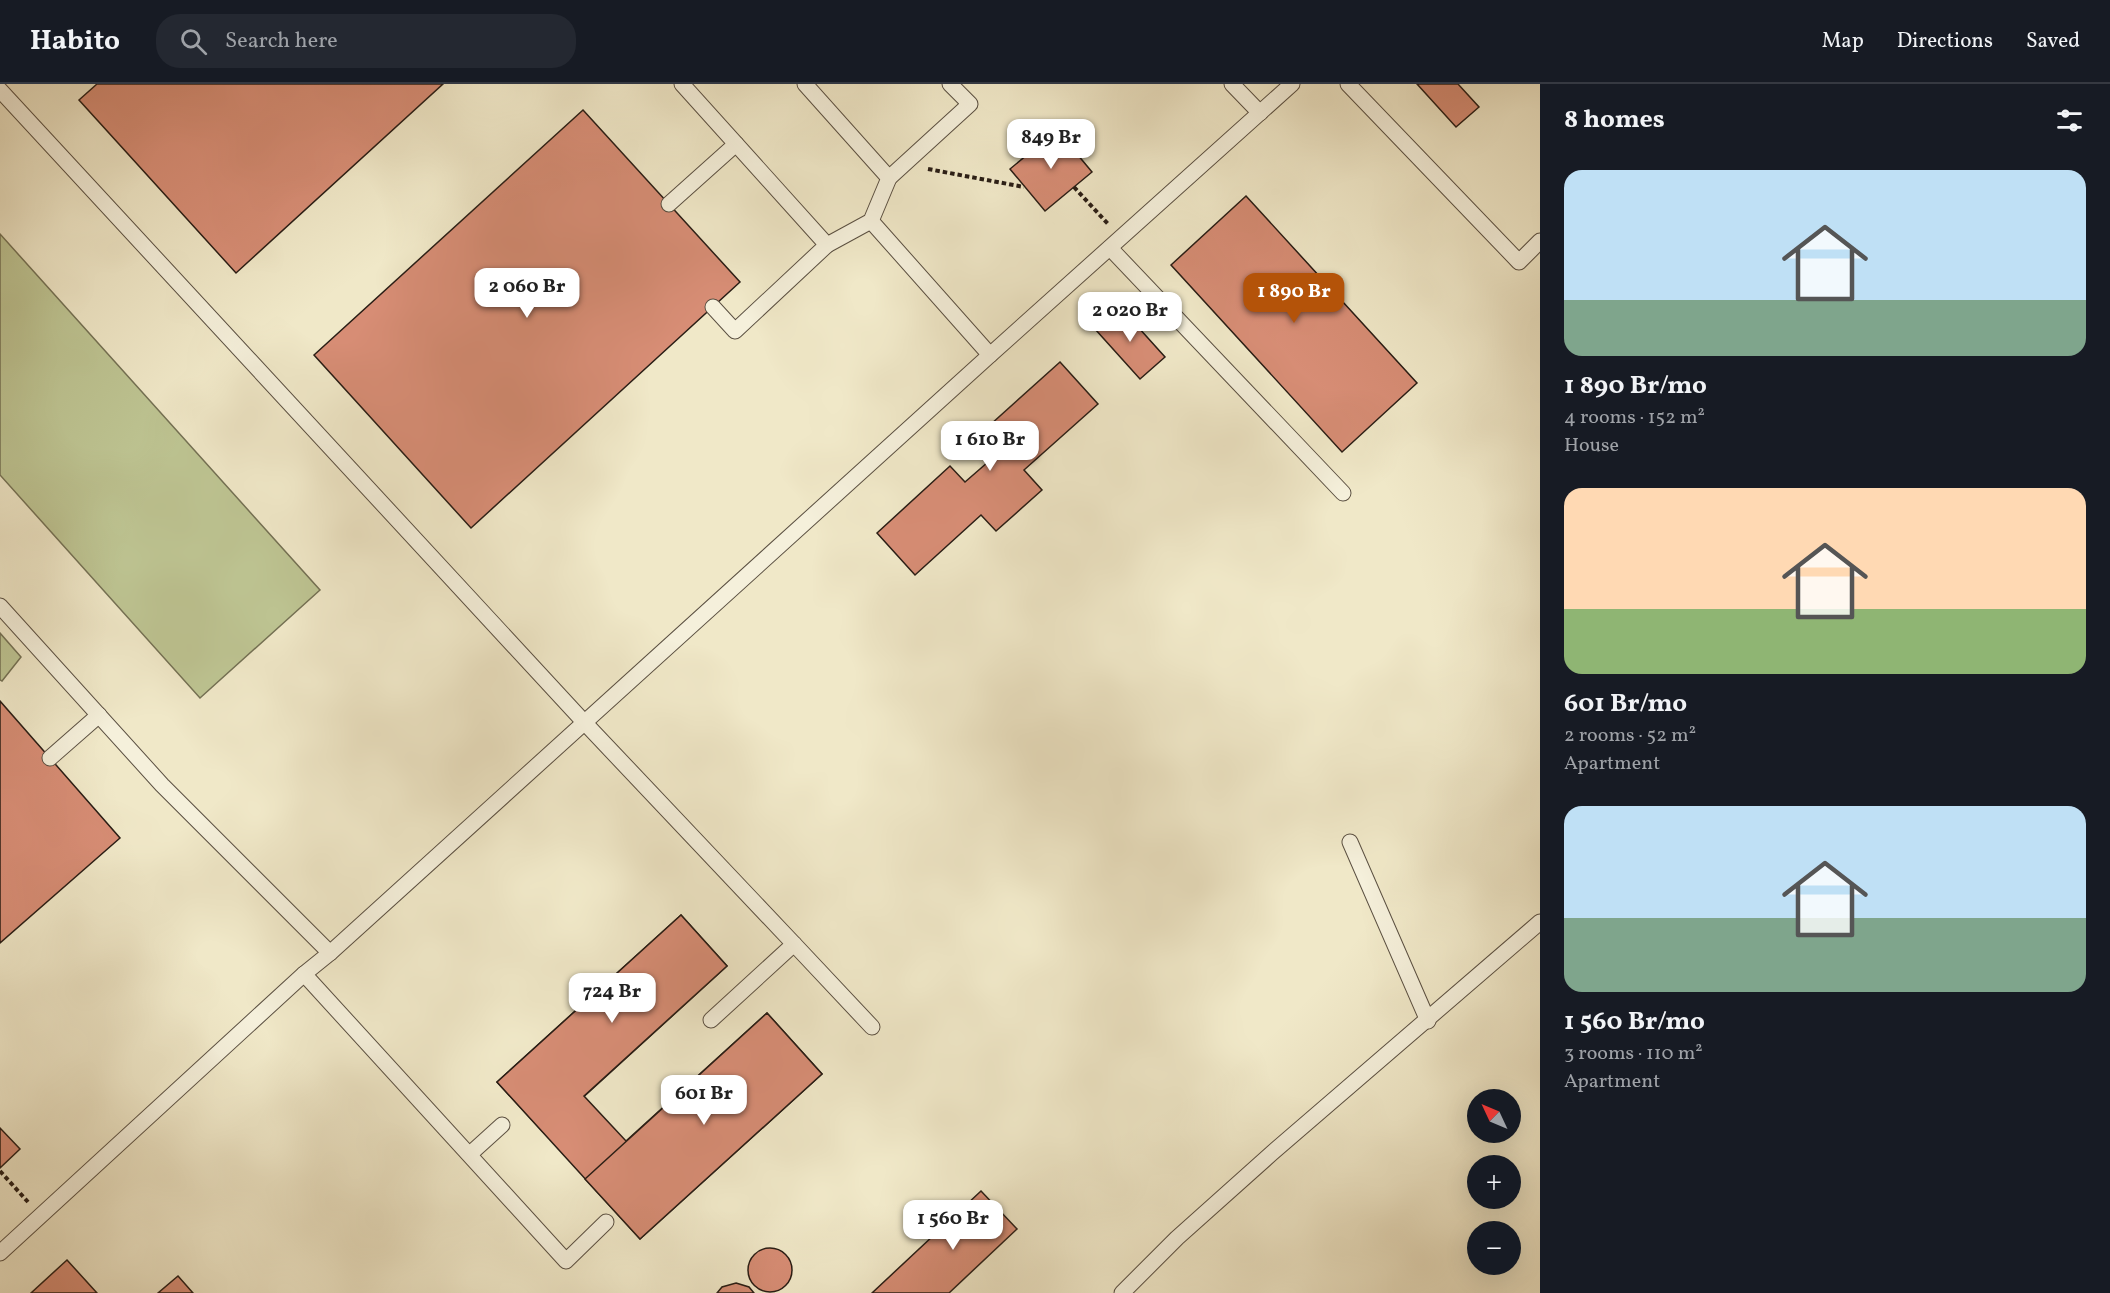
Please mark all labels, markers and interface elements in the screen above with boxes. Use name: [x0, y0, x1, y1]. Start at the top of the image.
search box: [156, 14, 576, 68]
text: Habito: [30, 22, 120, 61]
icon: search: [177, 25, 210, 58]
text: Search here: [225, 26, 338, 57]
text: Map: [1822, 27, 1864, 56]
text: Directions: [1897, 27, 1993, 56]
text: Saved: [2026, 27, 2080, 56]
text: 8 homes: [1564, 102, 1665, 138]
icon: filters: [2053, 104, 2086, 137]
pin: 849 Br: [1002, 119, 1100, 170]
text: 849 Br: [1021, 124, 1081, 152]
icon: home: [1771, 209, 1879, 317]
pin: 2 060 Br: [465, 268, 589, 319]
text: 2 060 Br: [488, 273, 566, 301]
pin: 1 890 Br: [1232, 273, 1356, 324]
text: 1 890 Br: [1257, 278, 1331, 306]
pin: 2 020 Br: [1068, 292, 1192, 343]
text: 2 020 Br: [1092, 297, 1168, 325]
text: 1 890 Br/mo: [1564, 368, 1707, 404]
text: 4 rooms · 152 m²: [1564, 404, 1705, 432]
pin: 1 610 Br: [928, 421, 1052, 472]
text: 1 610 Br: [955, 426, 1025, 454]
text: House: [1564, 432, 1619, 460]
icon: home: [1771, 527, 1879, 635]
text: 601 Br/mo: [1564, 686, 1687, 722]
text: 2 rooms · 52 m²: [1564, 722, 1696, 750]
text: Apartment: [1564, 750, 1660, 778]
icon: home: [1771, 845, 1879, 953]
pin: 724 Br: [563, 973, 661, 1024]
text: 724 Br: [583, 978, 641, 1006]
text: 1 560 Br/mo: [1564, 1004, 1705, 1040]
text: 3 rooms · 110 m²: [1564, 1040, 1703, 1068]
text: Apartment: [1564, 1068, 1660, 1096]
pin: 601 Br: [655, 1075, 753, 1126]
text: 601 Br: [675, 1080, 733, 1108]
north arrow: [1467, 1089, 1521, 1143]
map controls: [1467, 1089, 1521, 1275]
button: +: [1467, 1155, 1521, 1209]
pin: 1 560 Br: [891, 1200, 1015, 1251]
text: 1 560 Br: [917, 1205, 989, 1233]
button: −: [1467, 1221, 1521, 1275]

